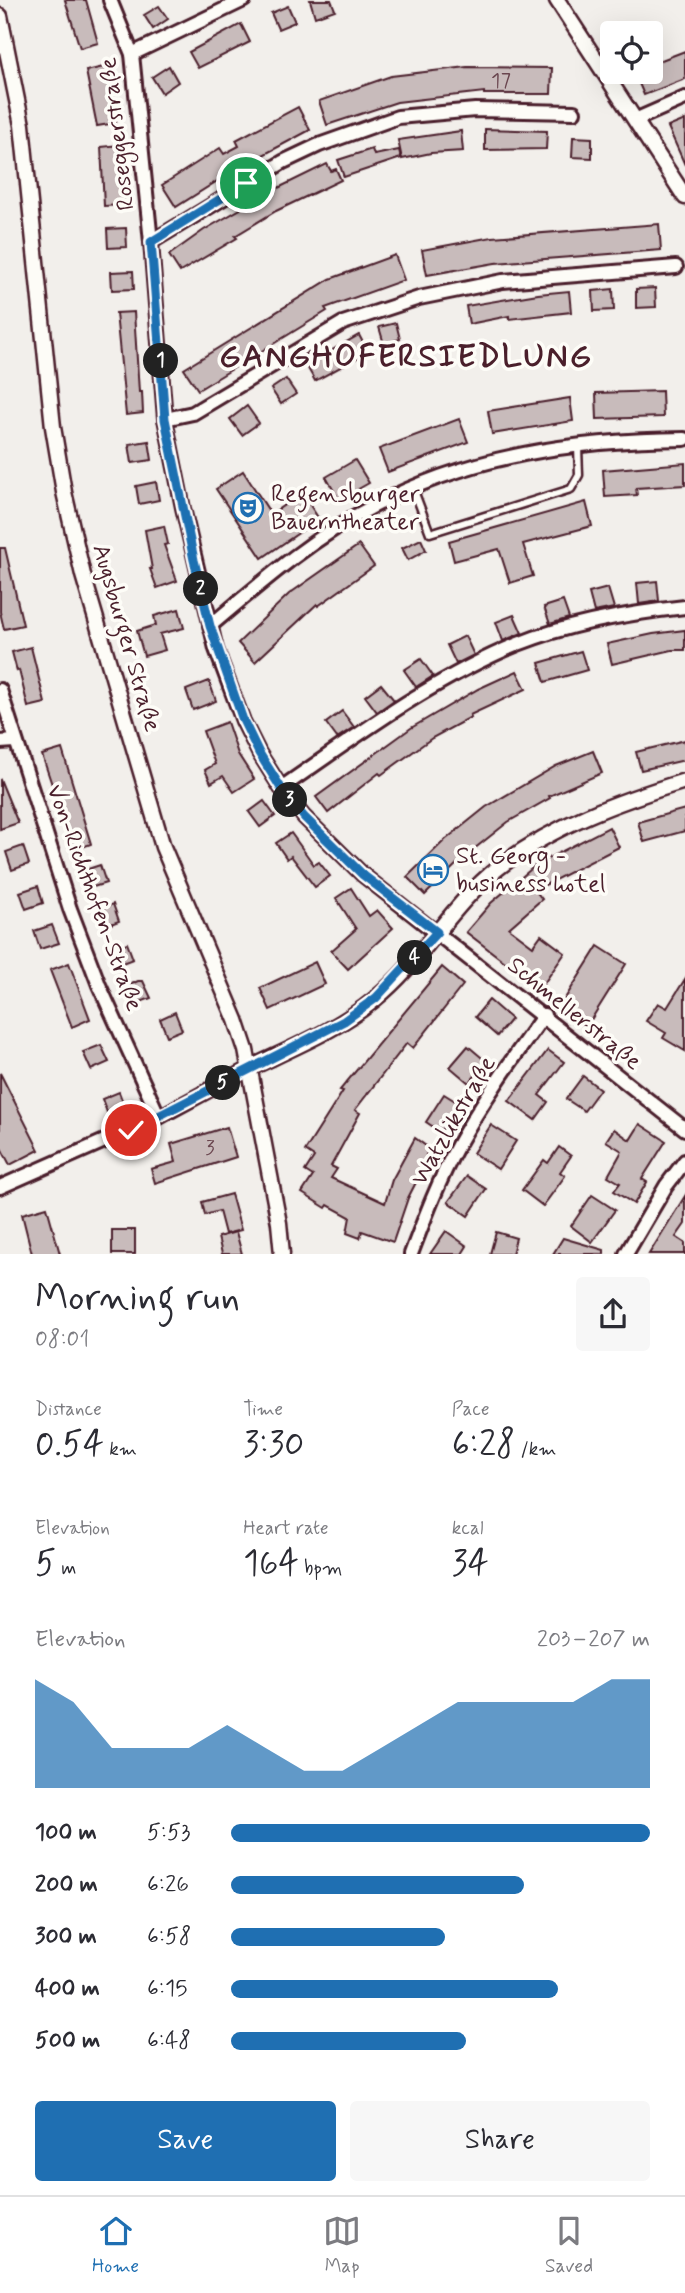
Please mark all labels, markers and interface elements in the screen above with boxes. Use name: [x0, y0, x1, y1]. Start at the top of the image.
map controls: [600, 21, 663, 84]
button: locate: [600, 21, 663, 84]
street label: Roseggerstraße: [93, 55, 145, 212]
house number: 17: [491, 67, 511, 95]
pin: [216, 153, 276, 213]
icon: arrive: [227, 164, 265, 202]
district label: GANGHOFERSIEDLUNG: [219, 336, 593, 378]
pin: 1: [144, 344, 178, 378]
text: 1: [156, 348, 165, 373]
place label: Regensburger Bauerntheater: [271, 479, 420, 538]
theatre icon: Regensburger Bauerntheater: [231, 491, 265, 525]
street label: Augsburger Straße: [82, 541, 168, 736]
pin: 2: [184, 572, 218, 606]
text: 2: [196, 576, 205, 601]
street label: Von-Richthofen-Straße: [39, 781, 149, 1016]
pin: 3: [272, 782, 308, 818]
text: 3: [285, 787, 294, 812]
place label: St. Georg - business hotel: [456, 841, 606, 900]
hotel icon: St. Georg - business hotel: [416, 853, 450, 887]
pin: 4: [398, 940, 432, 976]
text: 4: [409, 945, 420, 970]
street label: Schmellerstraße: [500, 950, 648, 1078]
street label: Watzlikstraße: [404, 1051, 504, 1191]
pin: 5: [206, 1066, 241, 1100]
text: 5: [217, 1070, 228, 1095]
pin: [101, 1100, 161, 1160]
icon: check: [112, 1111, 150, 1149]
house number: 3: [205, 1134, 215, 1162]
text: Morning run: [35, 1274, 240, 1323]
button: share: [576, 1277, 650, 1351]
text: 08:01: [35, 1325, 89, 1355]
text: Distance: [35, 1397, 102, 1422]
text: Time: [243, 1397, 283, 1422]
text: Pace: [452, 1397, 489, 1422]
text: 0.54: [35, 1422, 104, 1468]
text: 3:30: [243, 1422, 304, 1468]
text: 6:28: [452, 1422, 515, 1468]
text: km: [104, 1437, 137, 1462]
text: /km: [515, 1437, 556, 1462]
text: Elevation: [35, 1516, 110, 1541]
text: Heart rate: [243, 1516, 329, 1541]
text: kcal: [452, 1516, 484, 1541]
text: 5: [35, 1541, 56, 1587]
text: 164: [243, 1541, 299, 1587]
text: 34: [452, 1541, 489, 1587]
text: m: [56, 1556, 76, 1581]
text: bpm: [299, 1556, 342, 1581]
text: Elevation: [35, 1625, 126, 1655]
text: 203–207 m: [537, 1625, 650, 1655]
text: 100 m: [35, 1818, 97, 1848]
text: 5:53: [147, 1818, 190, 1848]
text: 200 m: [35, 1870, 98, 1900]
text: 6:26: [147, 1870, 189, 1900]
text: 300 m: [35, 1922, 97, 1952]
text: 6:58: [147, 1922, 191, 1952]
text: 400 m: [35, 1974, 100, 2004]
text: 6:15: [147, 1974, 187, 2004]
text: 500 m: [35, 2026, 100, 2056]
text: 6:48: [147, 2026, 191, 2056]
button: Save: [35, 2101, 336, 2181]
button: Share: [350, 2101, 650, 2181]
tab: Home: [92, 2212, 139, 2279]
tab: Map: [323, 2212, 361, 2279]
tab: Saved: [545, 2212, 593, 2279]

